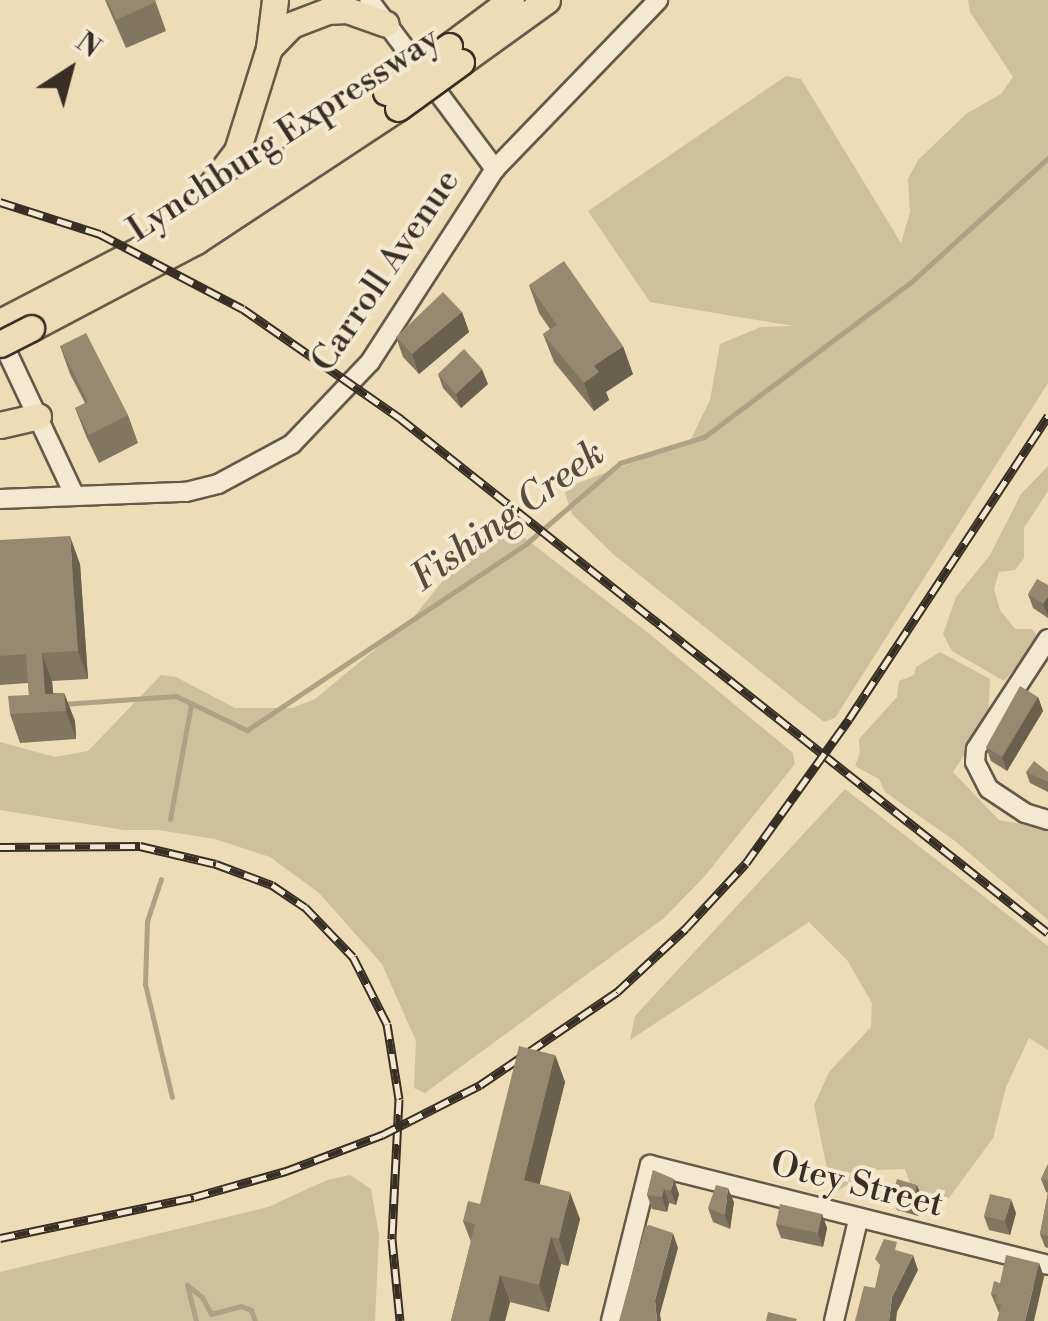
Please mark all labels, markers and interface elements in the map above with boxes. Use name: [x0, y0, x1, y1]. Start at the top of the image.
street label: Lynchburg Expressway: [120, 18, 448, 252]
north arrow: [20, 20, 120, 120]
text: N: [69, 25, 107, 66]
street label: Carroll Avenue: [303, 162, 469, 380]
water label: Fishing Creek: [402, 431, 614, 601]
street label: Otey Street: [766, 1143, 948, 1227]

